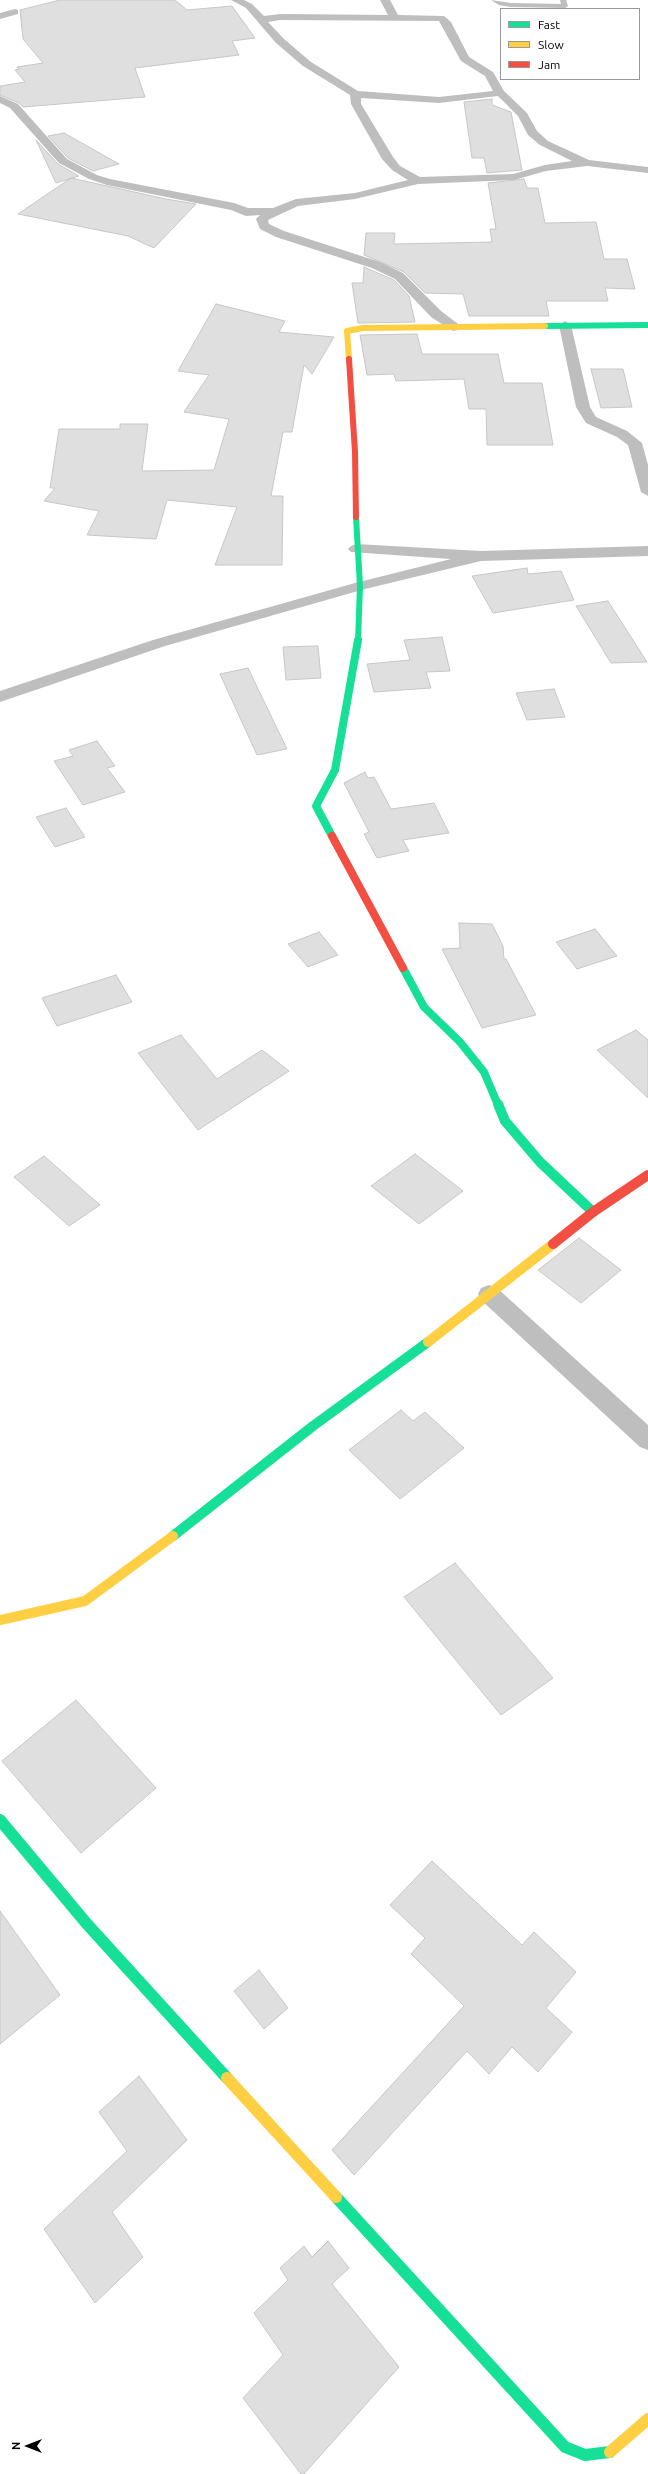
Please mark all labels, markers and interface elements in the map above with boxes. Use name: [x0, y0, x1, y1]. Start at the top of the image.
legend: [500, 8, 640, 80]
text: Fast: [538, 18, 560, 31]
text: Slow: [538, 38, 564, 51]
text: Jam: [538, 58, 560, 71]
north arrow: [8, 2426, 48, 2466]
text: N: [10, 2442, 22, 2450]

